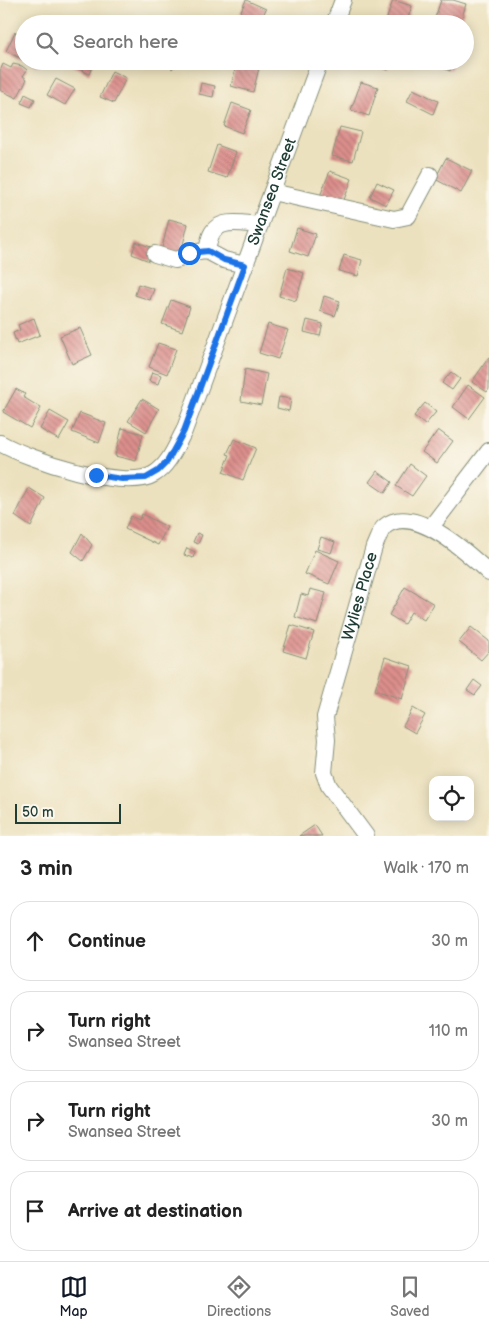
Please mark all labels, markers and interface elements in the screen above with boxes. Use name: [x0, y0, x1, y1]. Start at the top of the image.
search box: [15, 15, 474, 70]
icon: search: [33, 29, 61, 57]
text: Search here: [73, 31, 178, 54]
street label: Swansea Street: [244, 135, 300, 248]
route start: [178, 242, 201, 265]
route end: [85, 464, 108, 487]
street label: Wylies Place: [338, 549, 382, 643]
map controls: [429, 776, 474, 821]
button: locate: [429, 776, 474, 821]
scale bar: [15, 801, 121, 824]
text: 50 m: [22, 804, 54, 821]
text: 3 min: [20, 856, 73, 881]
text: Walk · 170 m: [383, 859, 469, 878]
icon: ahead: [21, 927, 49, 955]
text: Continue: [68, 930, 146, 953]
text: 30 m: [431, 932, 468, 951]
text: Turn right: [68, 1010, 151, 1033]
icon: right: [21, 1017, 49, 1045]
text: 110 m: [429, 1022, 468, 1041]
text: Swansea Street: [68, 1033, 181, 1052]
text: Turn right: [68, 1100, 151, 1123]
icon: right: [21, 1107, 49, 1135]
text: 30 m: [431, 1112, 468, 1131]
text: Swansea Street: [68, 1123, 181, 1142]
icon: arrive: [21, 1197, 49, 1225]
text: Arrive at destination: [68, 1200, 243, 1223]
tab: Map: [60, 1273, 88, 1320]
tab: Directions: [207, 1273, 271, 1320]
tab: Saved: [390, 1273, 429, 1320]

